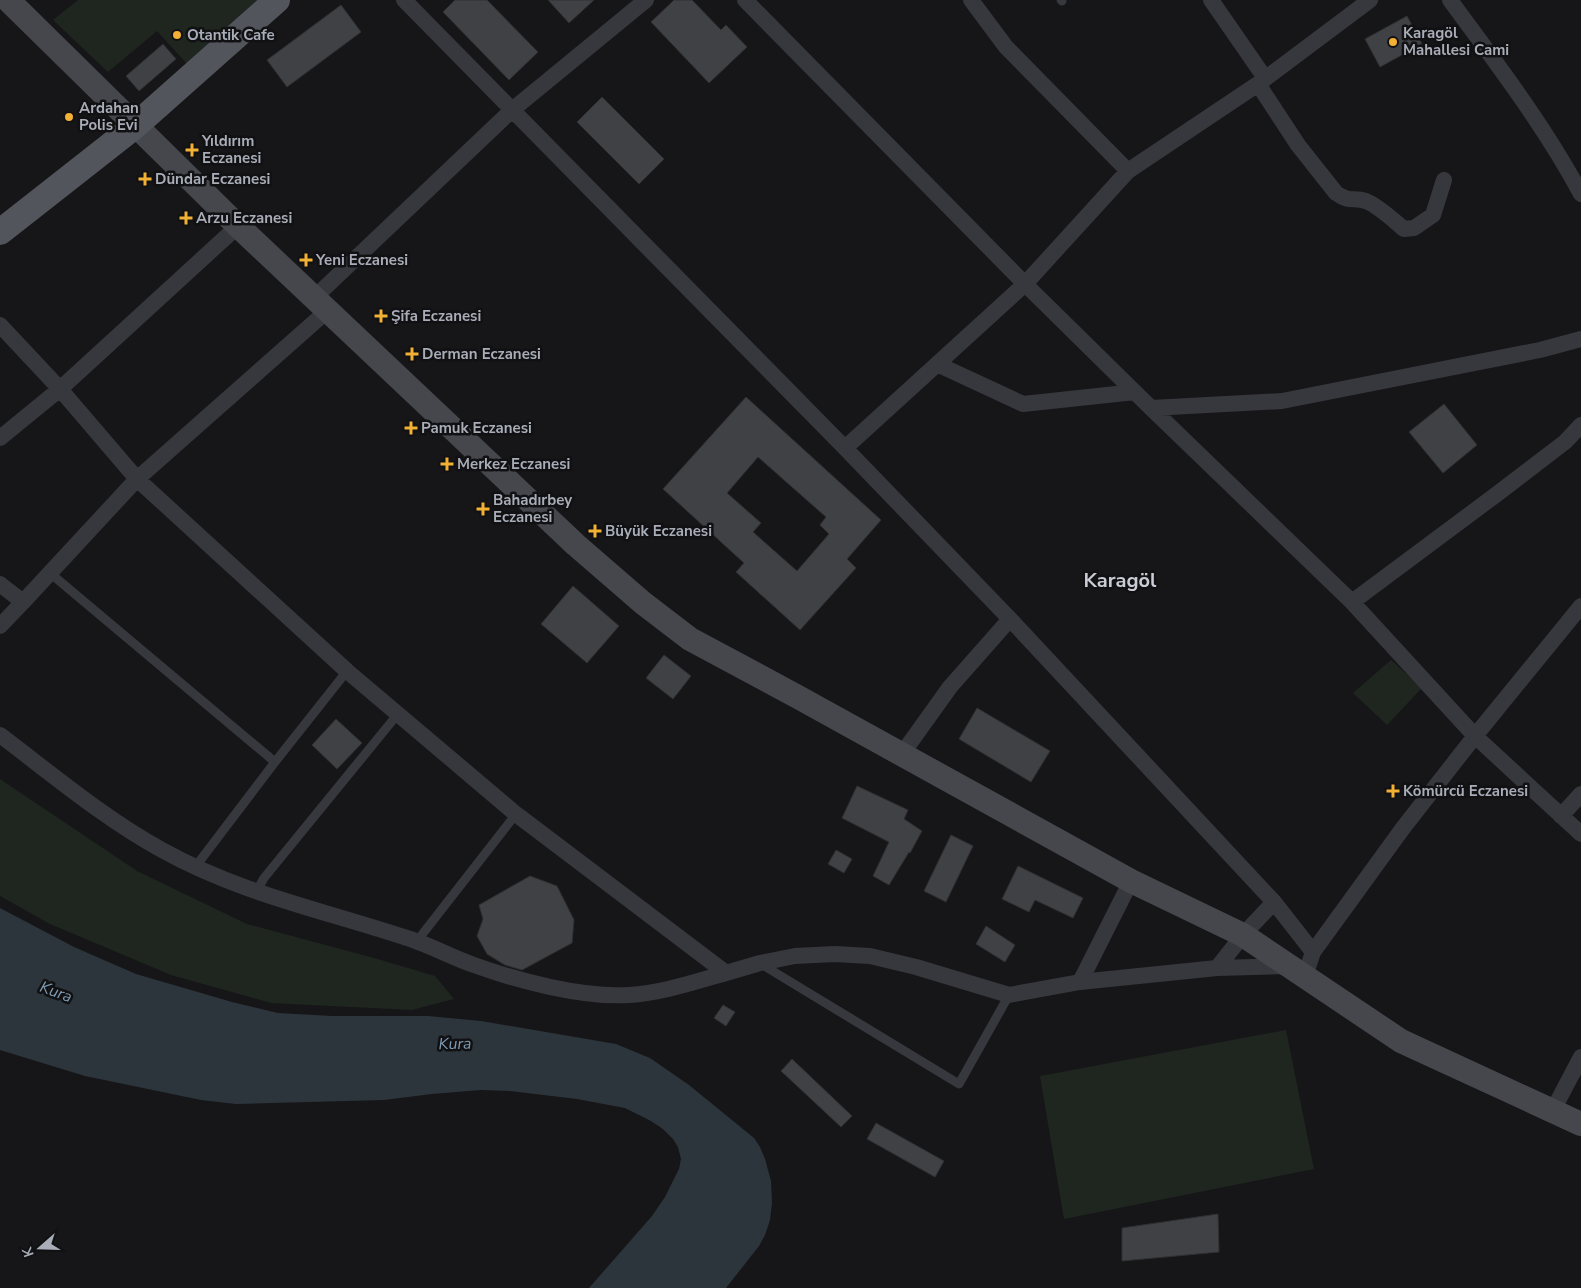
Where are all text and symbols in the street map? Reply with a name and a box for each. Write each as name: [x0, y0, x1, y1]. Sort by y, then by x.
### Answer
place label: Karagöl Mahallesi Cami: [1403, 23, 1509, 60]
place label: Otantik Cafe: [187, 25, 275, 45]
marker: Otantik Cafe: [171, 29, 183, 41]
marker: Karagöl Mahallesi Cami: [1387, 36, 1399, 48]
place label: Ardahan Polis Evi: [79, 98, 139, 135]
marker: Ardahan Polis Evi: [63, 111, 75, 123]
place label: Yıldırım Eczanesi: [201, 131, 261, 168]
marker: Yıldırım Eczanesi: [186, 144, 198, 156]
place label: Dündar Eczanesi: [155, 169, 270, 189]
marker: Dündar Eczanesi: [139, 173, 151, 185]
place label: Arzu Eczanesi: [196, 208, 292, 228]
marker: Arzu Eczanesi: [180, 212, 192, 224]
place label: Yeni Eczanesi: [315, 250, 408, 270]
marker: Yeni Eczanesi: [300, 254, 312, 266]
place label: Şifa Eczanesi: [391, 306, 481, 326]
marker: Şifa Eczanesi: [375, 310, 387, 322]
place label: Derman Eczanesi: [422, 344, 541, 364]
marker: Derman Eczanesi: [406, 348, 418, 360]
place label: Pamuk Eczanesi: [421, 418, 532, 438]
marker: Pamuk Eczanesi: [405, 422, 417, 434]
place label: Merkez Eczanesi: [457, 454, 570, 474]
marker: Merkez Eczanesi: [441, 458, 453, 470]
place label: Bahadırbey Eczanesi: [493, 490, 572, 527]
marker: Bahadırbey Eczanesi: [477, 503, 489, 515]
place label: Büyük Eczanesi: [605, 521, 712, 541]
marker: Büyük Eczanesi: [589, 525, 601, 537]
district label: Karagöl: [1084, 567, 1157, 594]
place label: Kömürcü Eczanesi: [1403, 781, 1528, 801]
marker: Kömürcü Eczanesi: [1387, 785, 1399, 797]
water label: Kura: [37, 976, 75, 1008]
water label: Kura: [438, 1033, 472, 1055]
north arrow: [15, 1223, 65, 1273]
text: K: [17, 1244, 39, 1260]

